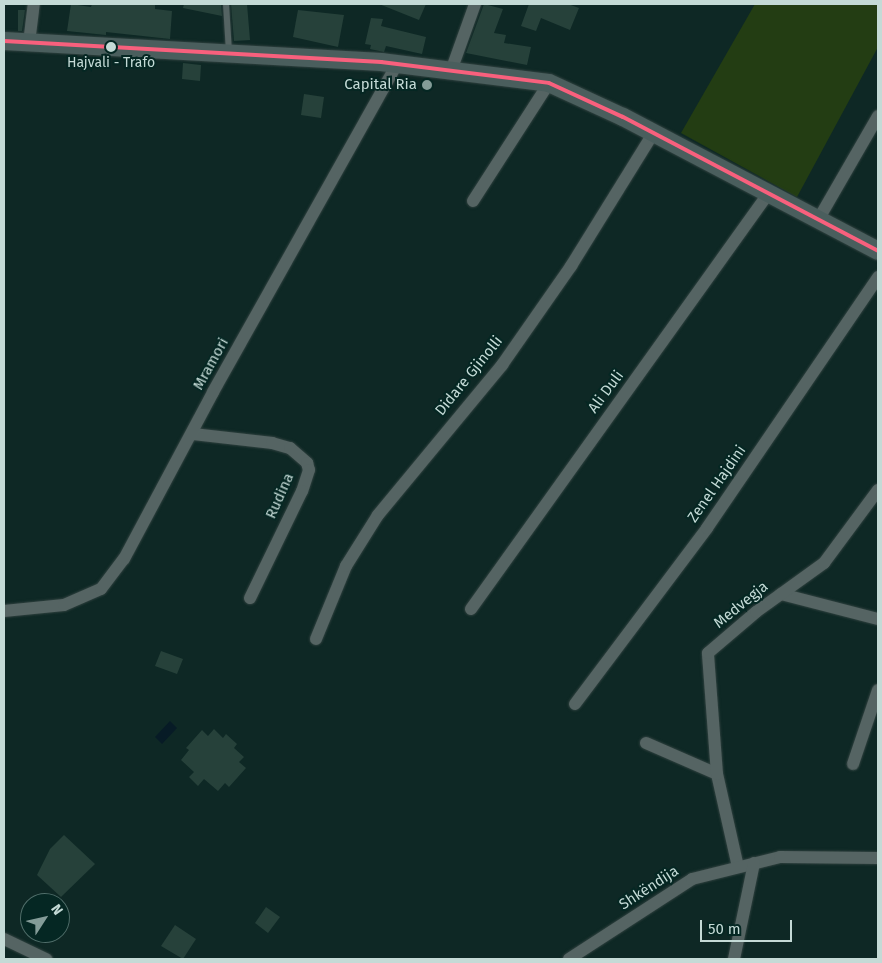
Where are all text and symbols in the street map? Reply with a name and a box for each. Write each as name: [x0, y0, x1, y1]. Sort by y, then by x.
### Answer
marker: Hajvali - Trafo: [106, 42, 116, 52]
place label: Hajvali - Trafo: [67, 55, 155, 71]
place label: Capital Ria: [344, 76, 417, 94]
marker: Capital Ria: [421, 79, 433, 91]
street label: Didare Gjinolli: [431, 333, 507, 419]
street label: Mramori: [189, 335, 233, 393]
street label: Ali Duli: [584, 367, 628, 417]
street label: Zenel Hajdini: [684, 442, 750, 526]
street label: Rudina: [262, 470, 298, 522]
street label: Medvegja: [710, 578, 772, 632]
street label: Shkëndija: [616, 862, 682, 914]
north arrow: [20, 893, 70, 943]
text: N: [47, 901, 67, 918]
scale bar: [702, 910, 794, 942]
text: 50 m: [708, 920, 741, 938]

